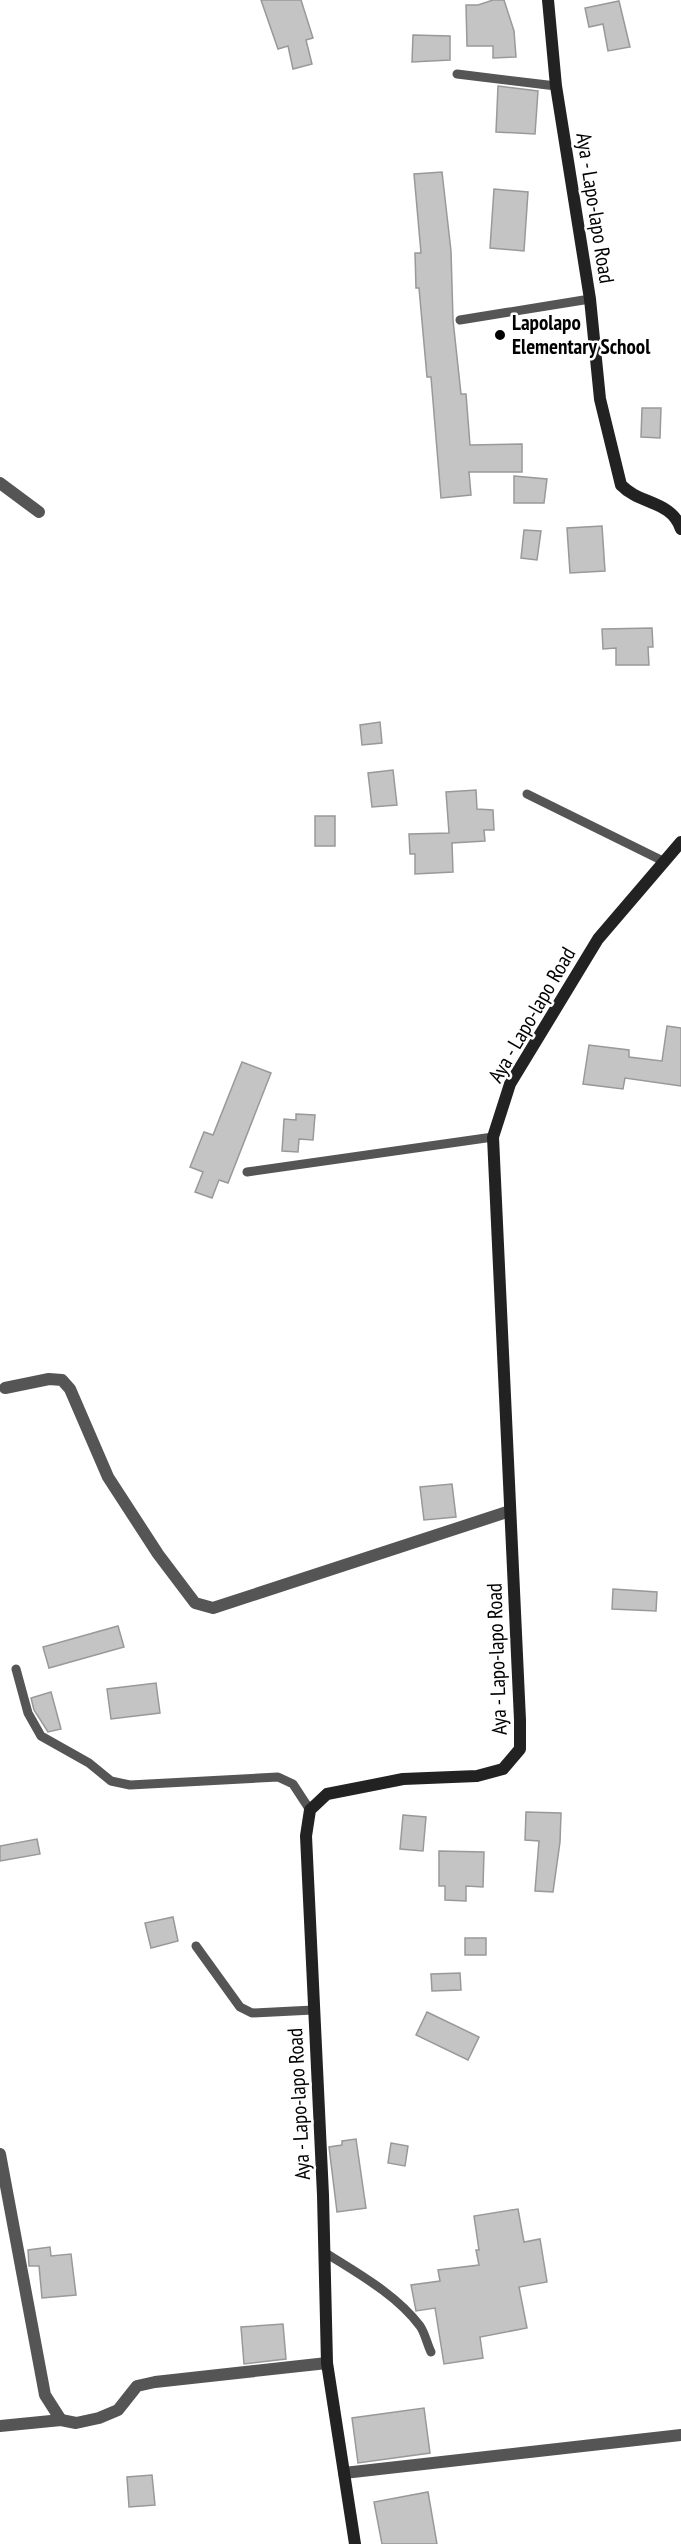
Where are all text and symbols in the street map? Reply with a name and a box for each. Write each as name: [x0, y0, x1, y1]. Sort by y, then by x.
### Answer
street label: Aya - Lapo-lapo Road: [570, 131, 621, 285]
place label: Lapolapo Elementary School: [512, 309, 651, 360]
marker: Lapolapo Elementary School: [493, 328, 507, 342]
street label: Aya - Lapo-lapo Road: [482, 942, 581, 1087]
street label: Aya - Lapo-lapo Road: [480, 1583, 513, 1735]
street label: Aya - Lapo-lapo Road: [281, 2027, 316, 2181]

